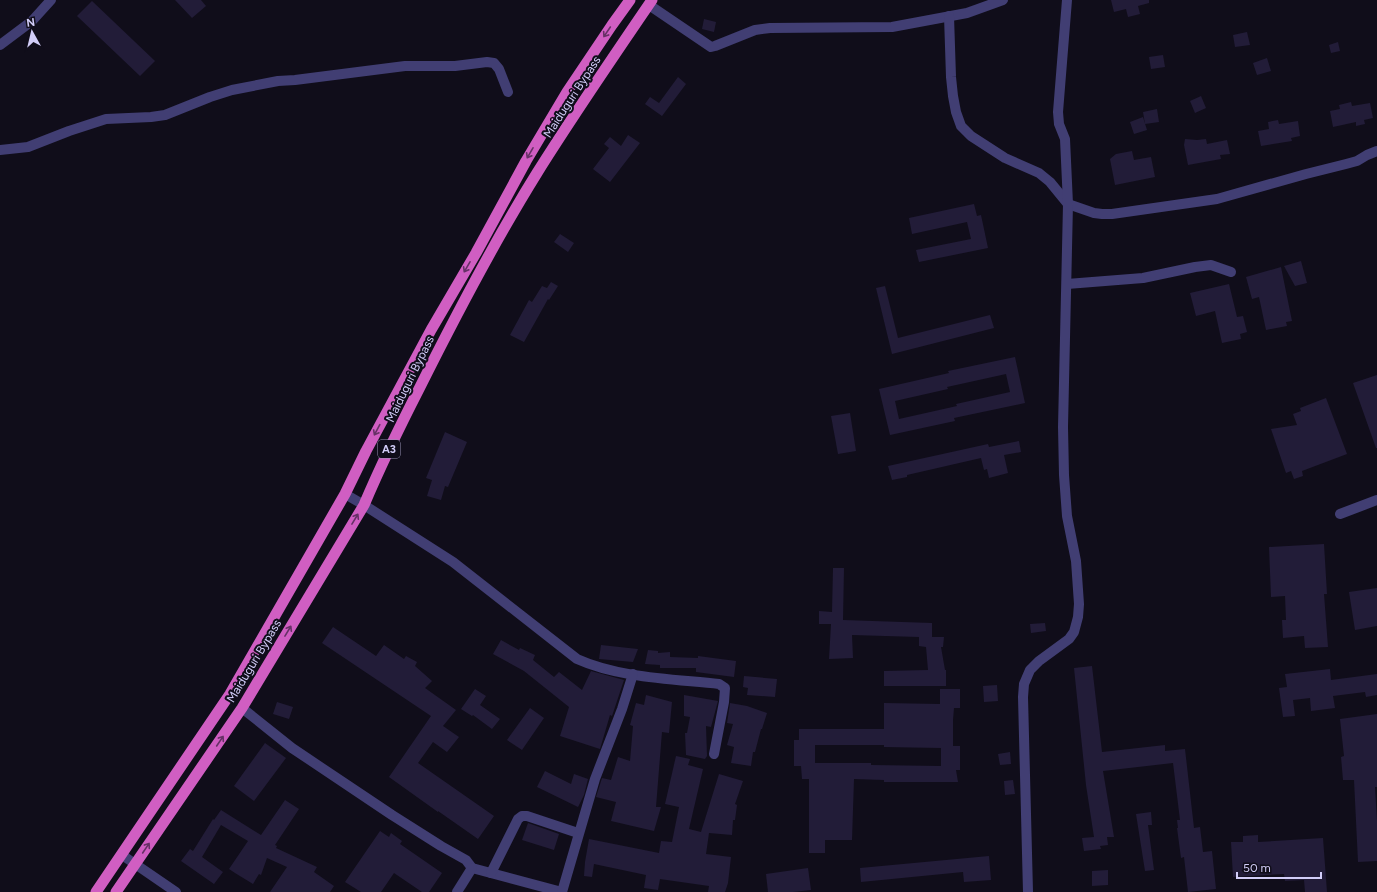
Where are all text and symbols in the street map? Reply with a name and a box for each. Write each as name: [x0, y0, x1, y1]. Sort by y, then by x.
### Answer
north arrow: [12, 12, 52, 52]
text: N: [26, 16, 36, 30]
one-way arrow: [603, 26, 611, 37]
street label: Maiduguri Bypass: [540, 53, 604, 140]
one-way arrow: [526, 147, 534, 159]
one-way arrow: [463, 261, 471, 273]
street label: Maiduguri Bypass: [383, 333, 437, 424]
one-way arrow: [373, 424, 380, 436]
road number: A3: [378, 440, 400, 458]
one-way arrow: [352, 513, 360, 525]
street label: Maiduguri Bypass: [224, 617, 285, 705]
one-way arrow: [285, 625, 293, 637]
one-way arrow: [216, 735, 224, 747]
one-way arrow: [142, 843, 150, 854]
scale bar: [1237, 854, 1321, 880]
text: 50 m: [1243, 861, 1271, 875]

